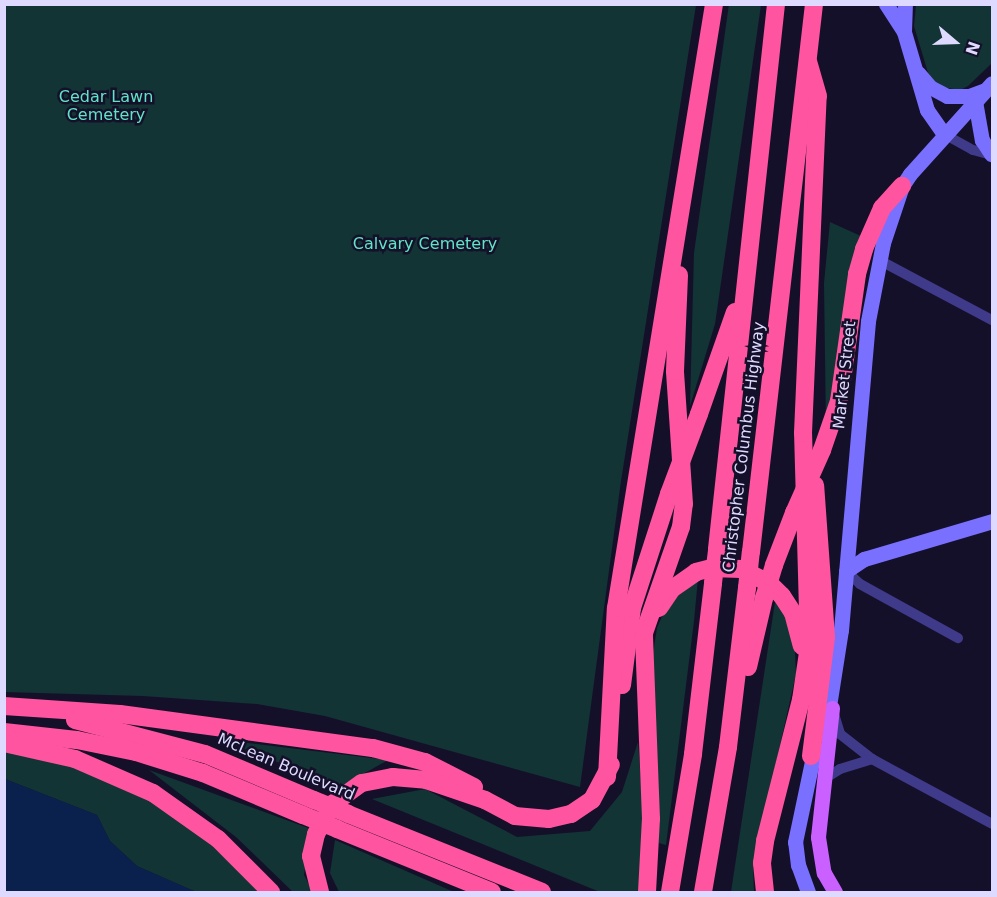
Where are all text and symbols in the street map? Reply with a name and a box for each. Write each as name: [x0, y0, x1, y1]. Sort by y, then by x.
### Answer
north arrow: [925, 12, 985, 72]
text: N: [961, 39, 984, 57]
park label: Cedar Lawn Cemetery: [59, 87, 153, 125]
park label: Calvary Cemetery: [353, 234, 497, 254]
street label: Market Street: [830, 320, 860, 430]
street label: Christopher Columbus Highway: [719, 321, 769, 573]
street label: McLean Boulevard: [215, 729, 357, 805]

